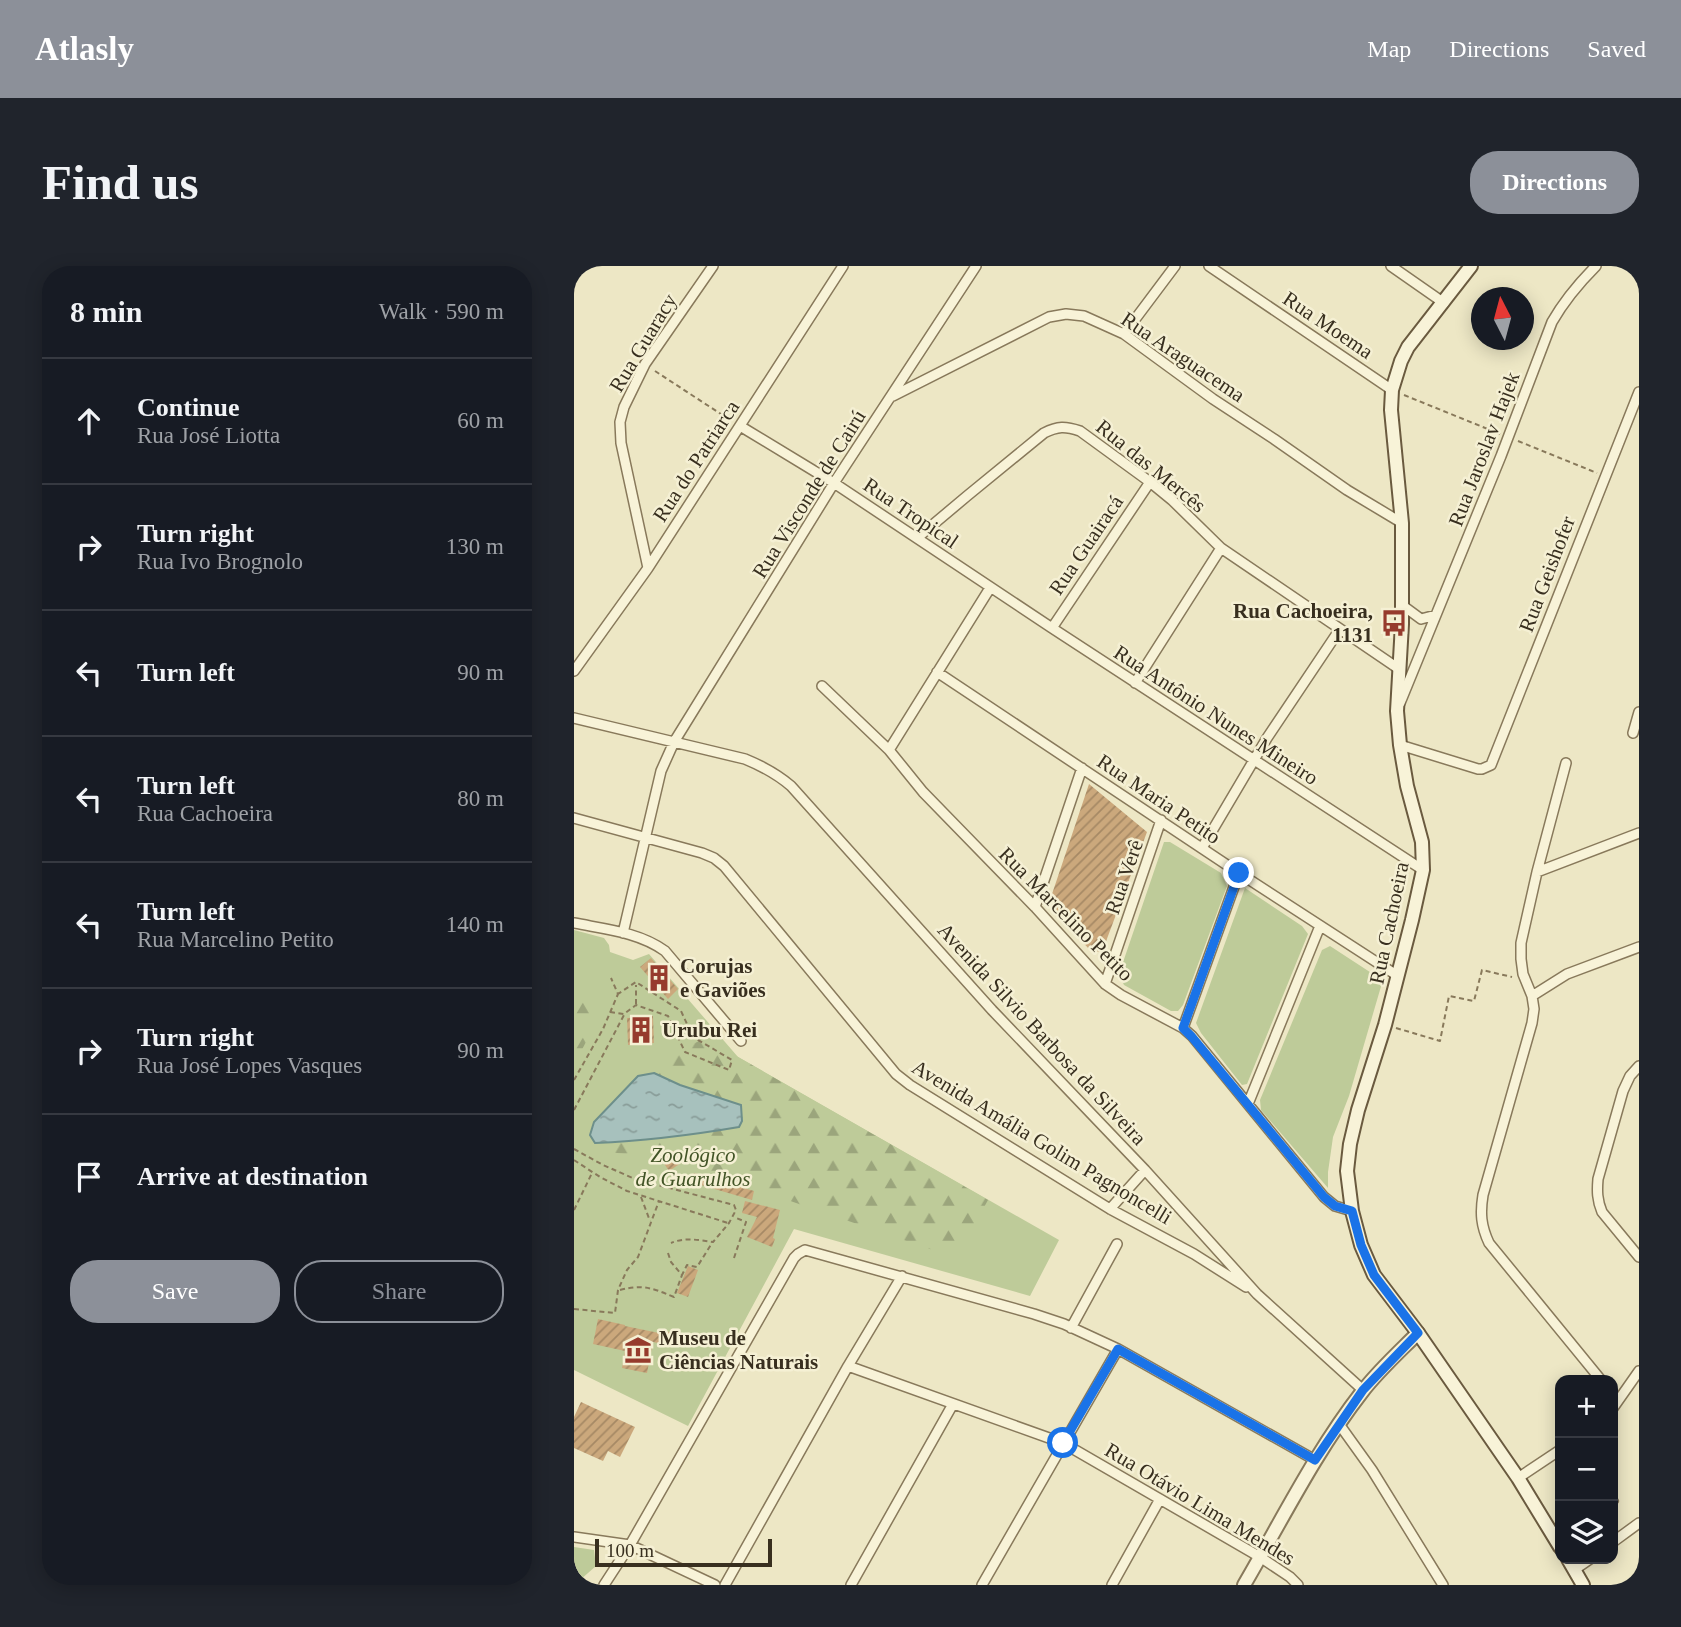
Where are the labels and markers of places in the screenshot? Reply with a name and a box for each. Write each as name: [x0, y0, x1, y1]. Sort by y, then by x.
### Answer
place label: Rua Cachoeira, 1131: [1233, 599, 1373, 647]
bus stop icon: Rua Cachoeira, 1131: [1379, 608, 1409, 638]
place label: Corujas e Gaviões: [680, 954, 766, 1002]
building icon: Corujas e Gaviões: [644, 963, 674, 993]
building icon: Urubu Rei: [626, 1015, 656, 1045]
place label: Urubu Rei: [662, 1018, 757, 1042]
place label: Museu de Ciências Naturais: [659, 1326, 818, 1374]
museum icon: Museu de Ciências Naturais: [623, 1335, 653, 1365]

